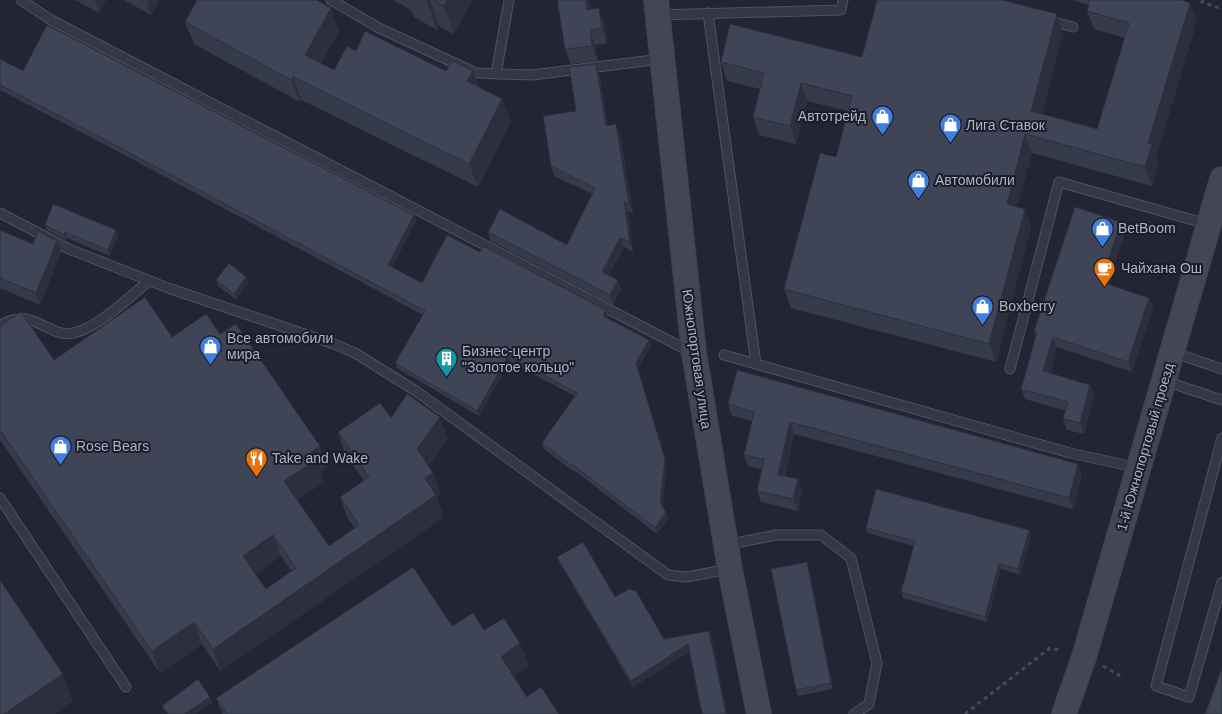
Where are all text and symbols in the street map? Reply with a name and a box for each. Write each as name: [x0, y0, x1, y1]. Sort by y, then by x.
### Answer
shop icon: Автотрейд: [870, 104, 894, 135]
place label: Автотрейд: [798, 108, 866, 124]
shop icon: Лига Ставок: [938, 113, 962, 144]
place label: Лига Ставок: [966, 117, 1046, 133]
shop icon: Автомобили: [907, 168, 931, 199]
place label: Автомобили: [935, 172, 1015, 188]
shop icon: BetBoom: [1090, 216, 1114, 247]
place label: BetBoom: [1118, 220, 1176, 236]
cafe icon: Чайхана Ош: [1093, 256, 1117, 287]
place label: Чайхана Ош: [1121, 260, 1202, 276]
street label: Южнопортовая улица: [679, 288, 715, 430]
shop icon: Boxberry: [971, 294, 995, 325]
place label: Boxberry: [999, 298, 1055, 314]
place label: Все автомобили мира: [227, 330, 333, 362]
shop icon: Все автомобили мира: [199, 334, 223, 365]
place label: Бизнес-центр "Золотое кольцо": [462, 343, 574, 375]
building icon: Бизнес-центр "Золотое кольцо": [434, 347, 458, 378]
street label: 1-й Южнопортовый проезд: [1113, 361, 1177, 533]
shop icon: Rose Bears: [48, 434, 72, 465]
place label: Rose Bears: [76, 438, 149, 454]
restaurant icon: Take and Wake: [244, 446, 268, 477]
place label: Take and Wake: [272, 450, 368, 466]

